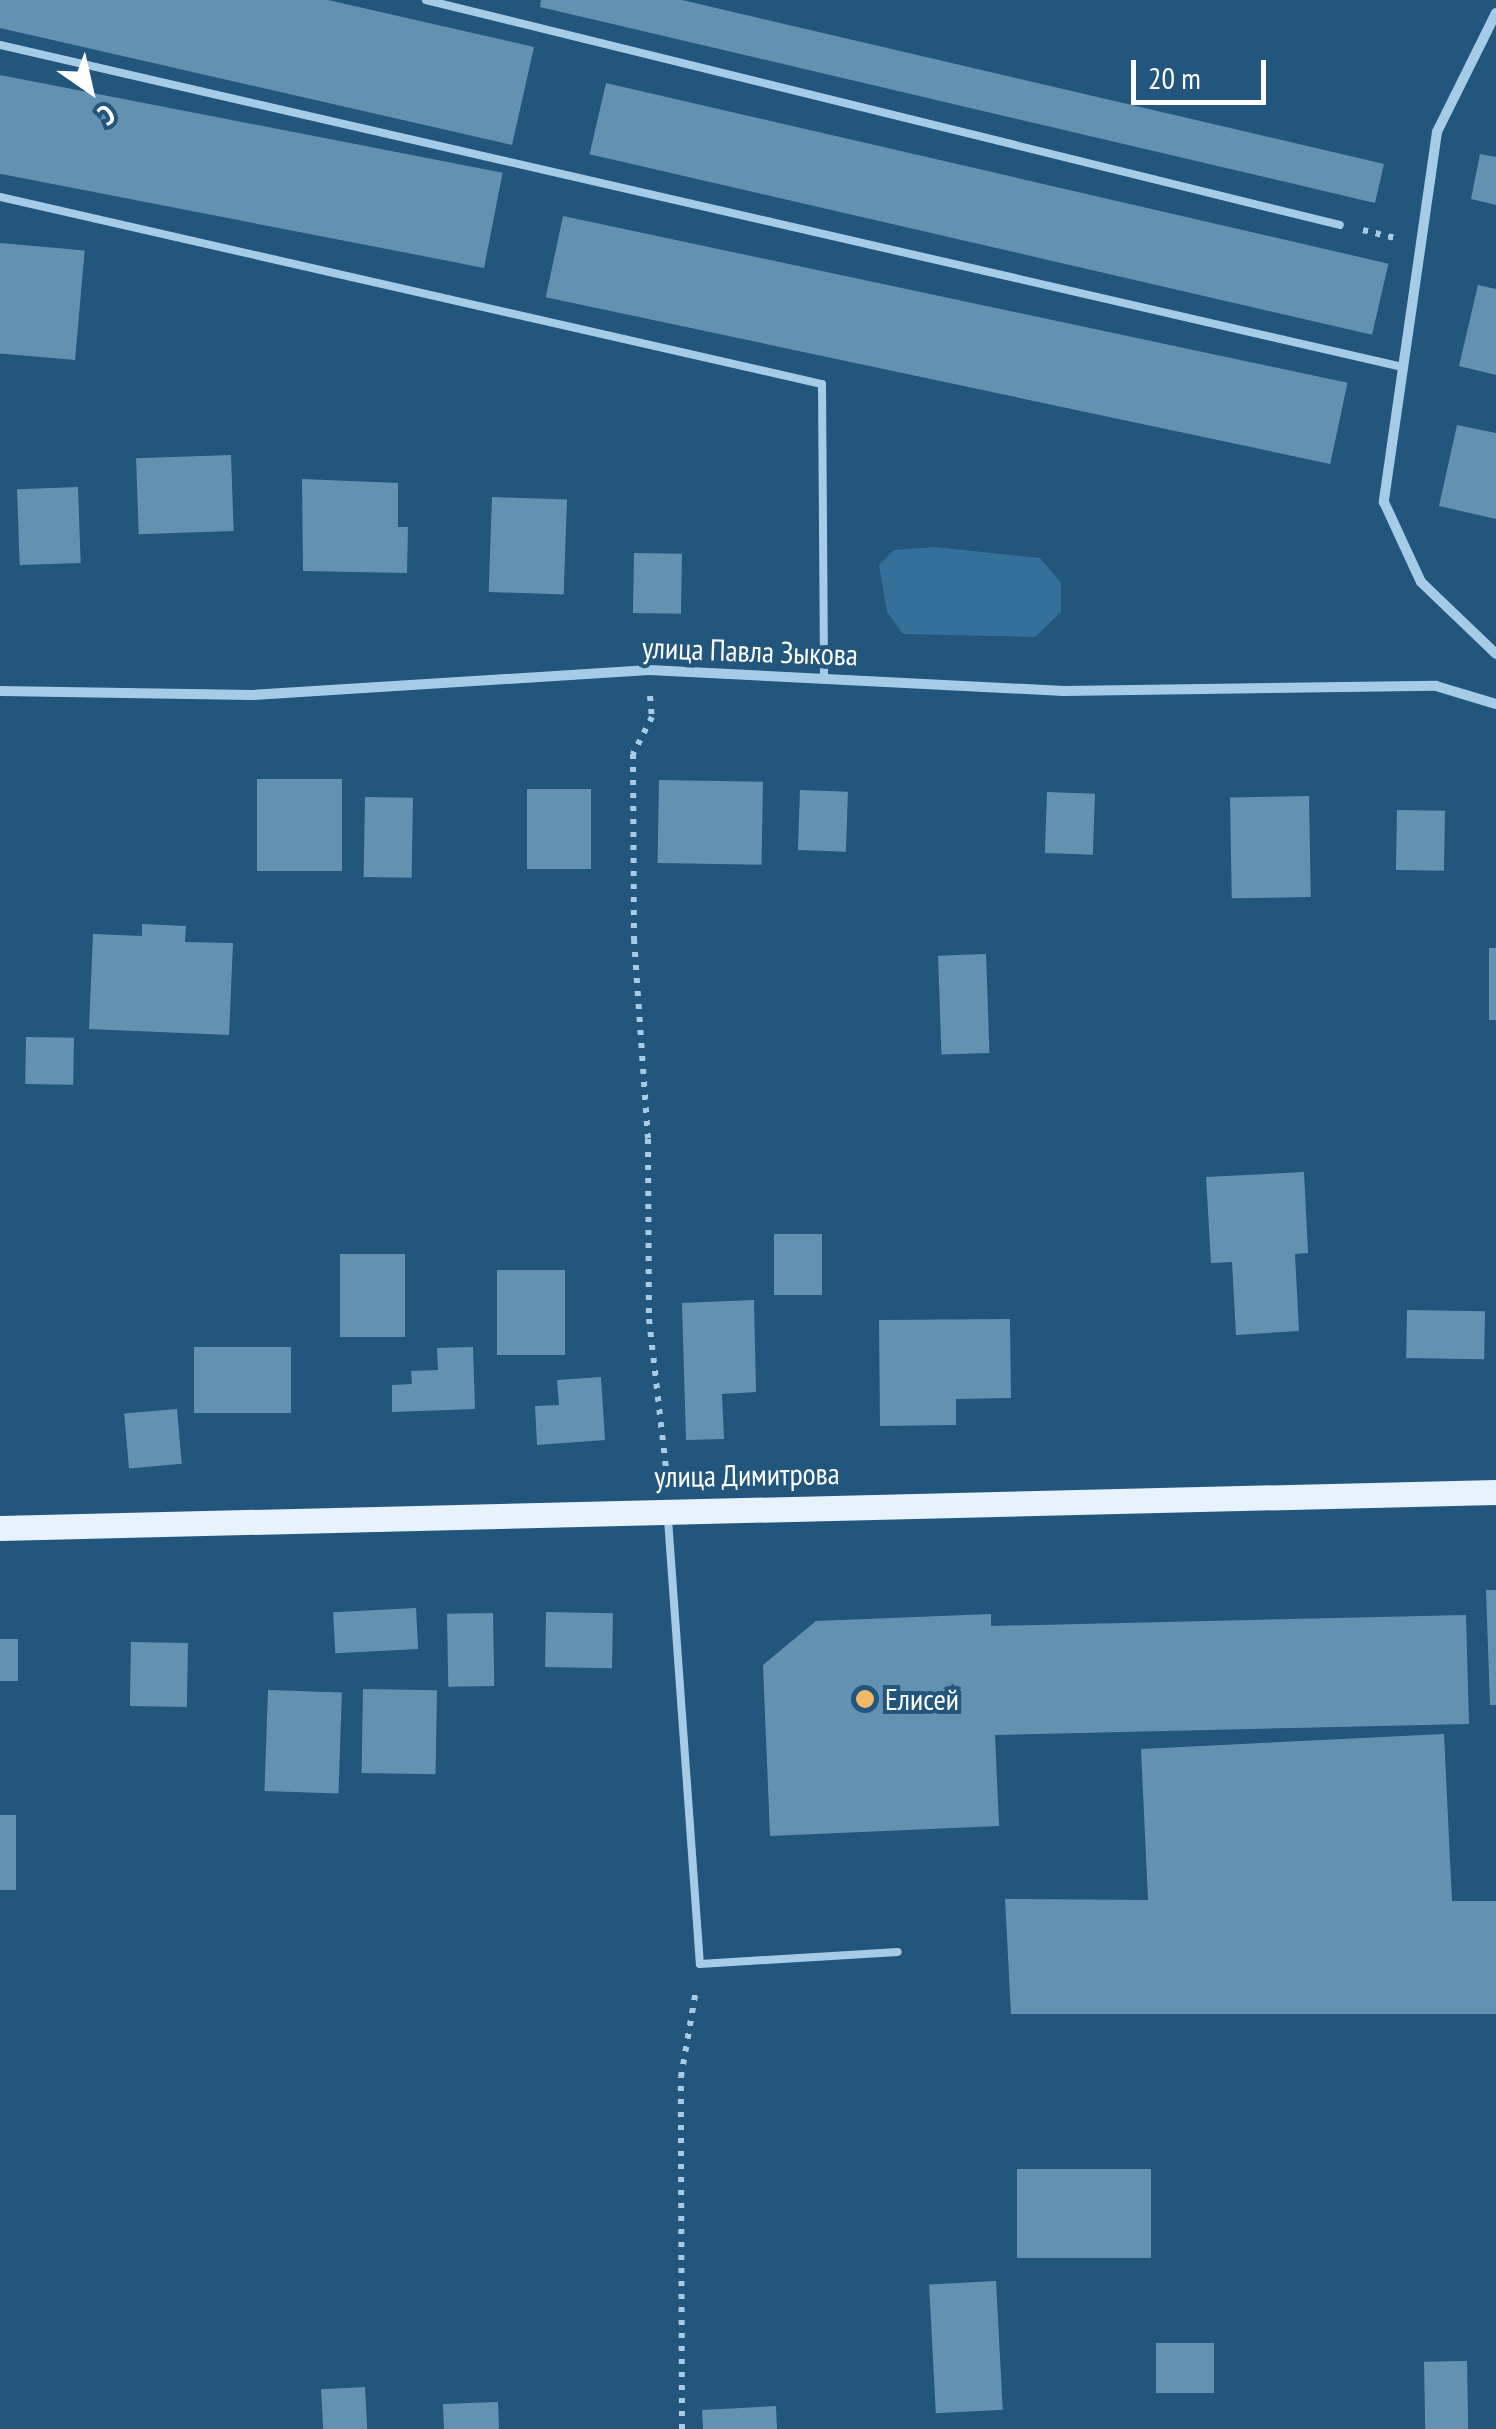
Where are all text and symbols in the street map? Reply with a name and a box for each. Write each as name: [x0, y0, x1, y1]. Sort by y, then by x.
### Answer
north arrow: [40, 40, 140, 140]
scale bar: [1136, 40, 1271, 102]
text: 20 m: [1148, 58, 1201, 97]
text: С: [91, 96, 123, 134]
street label: улица Павла Зыкова: [641, 629, 859, 673]
street label: улица Димитрова: [654, 1455, 840, 1495]
place label: Елисей: [885, 1681, 959, 1717]
marker: Елисей: [854, 1688, 876, 1710]

